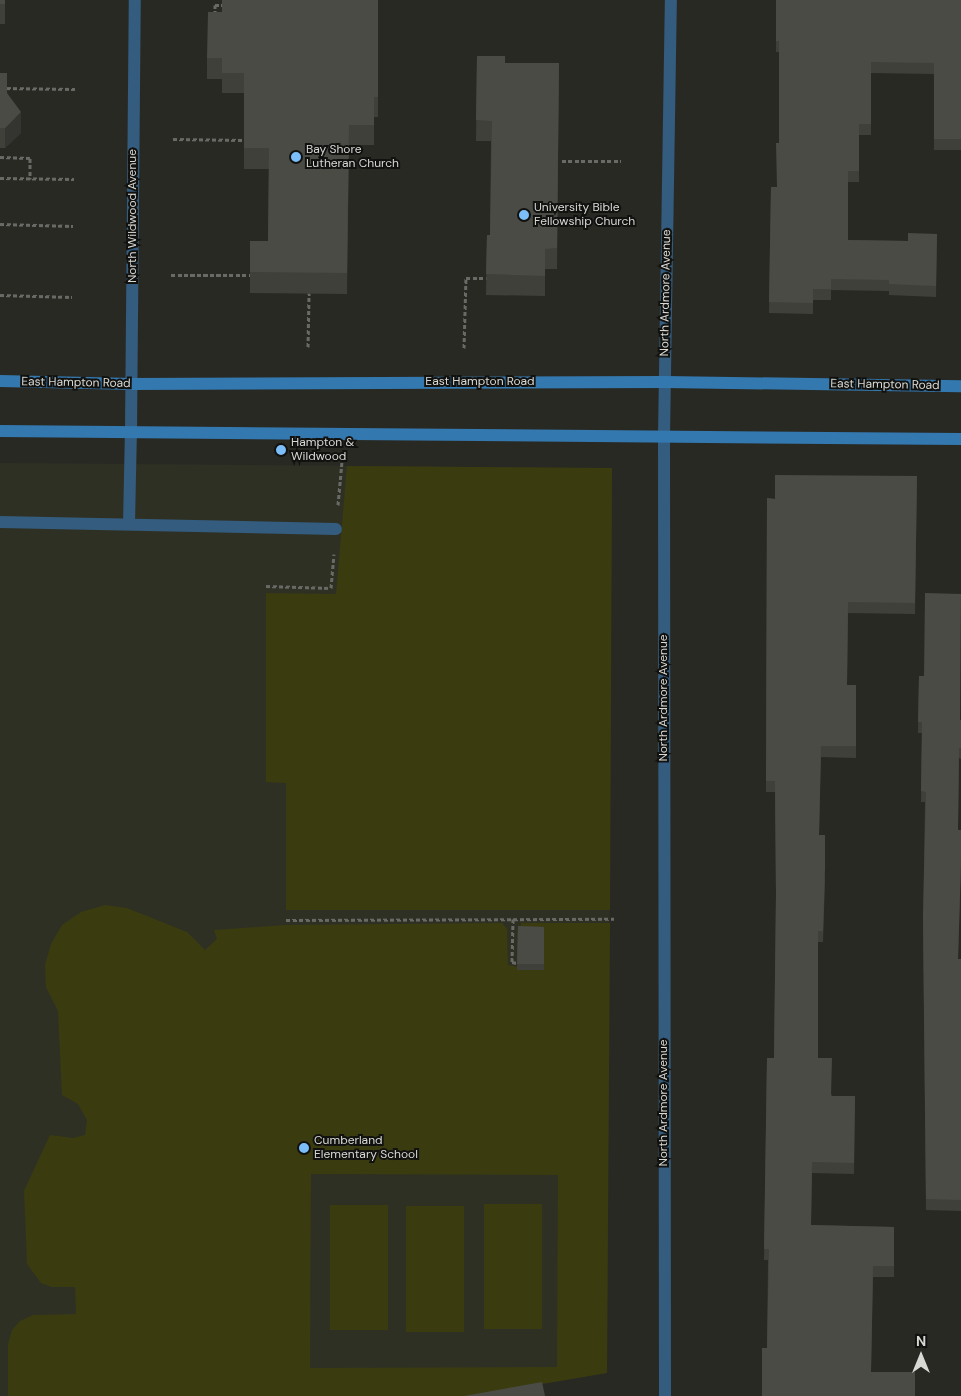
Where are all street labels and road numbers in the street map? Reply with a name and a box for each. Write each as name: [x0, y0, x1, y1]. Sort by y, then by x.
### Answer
street label: North Wildwood Avenue: [126, 149, 140, 283]
street label: North Ardmore Avenue: [658, 229, 674, 357]
street label: East Hampton Road: [21, 375, 131, 391]
street label: East Hampton Road: [425, 375, 535, 389]
street label: East Hampton Road: [830, 377, 940, 393]
street label: North Ardmore Avenue: [657, 634, 671, 762]
street label: North Ardmore Avenue: [657, 1039, 671, 1167]

